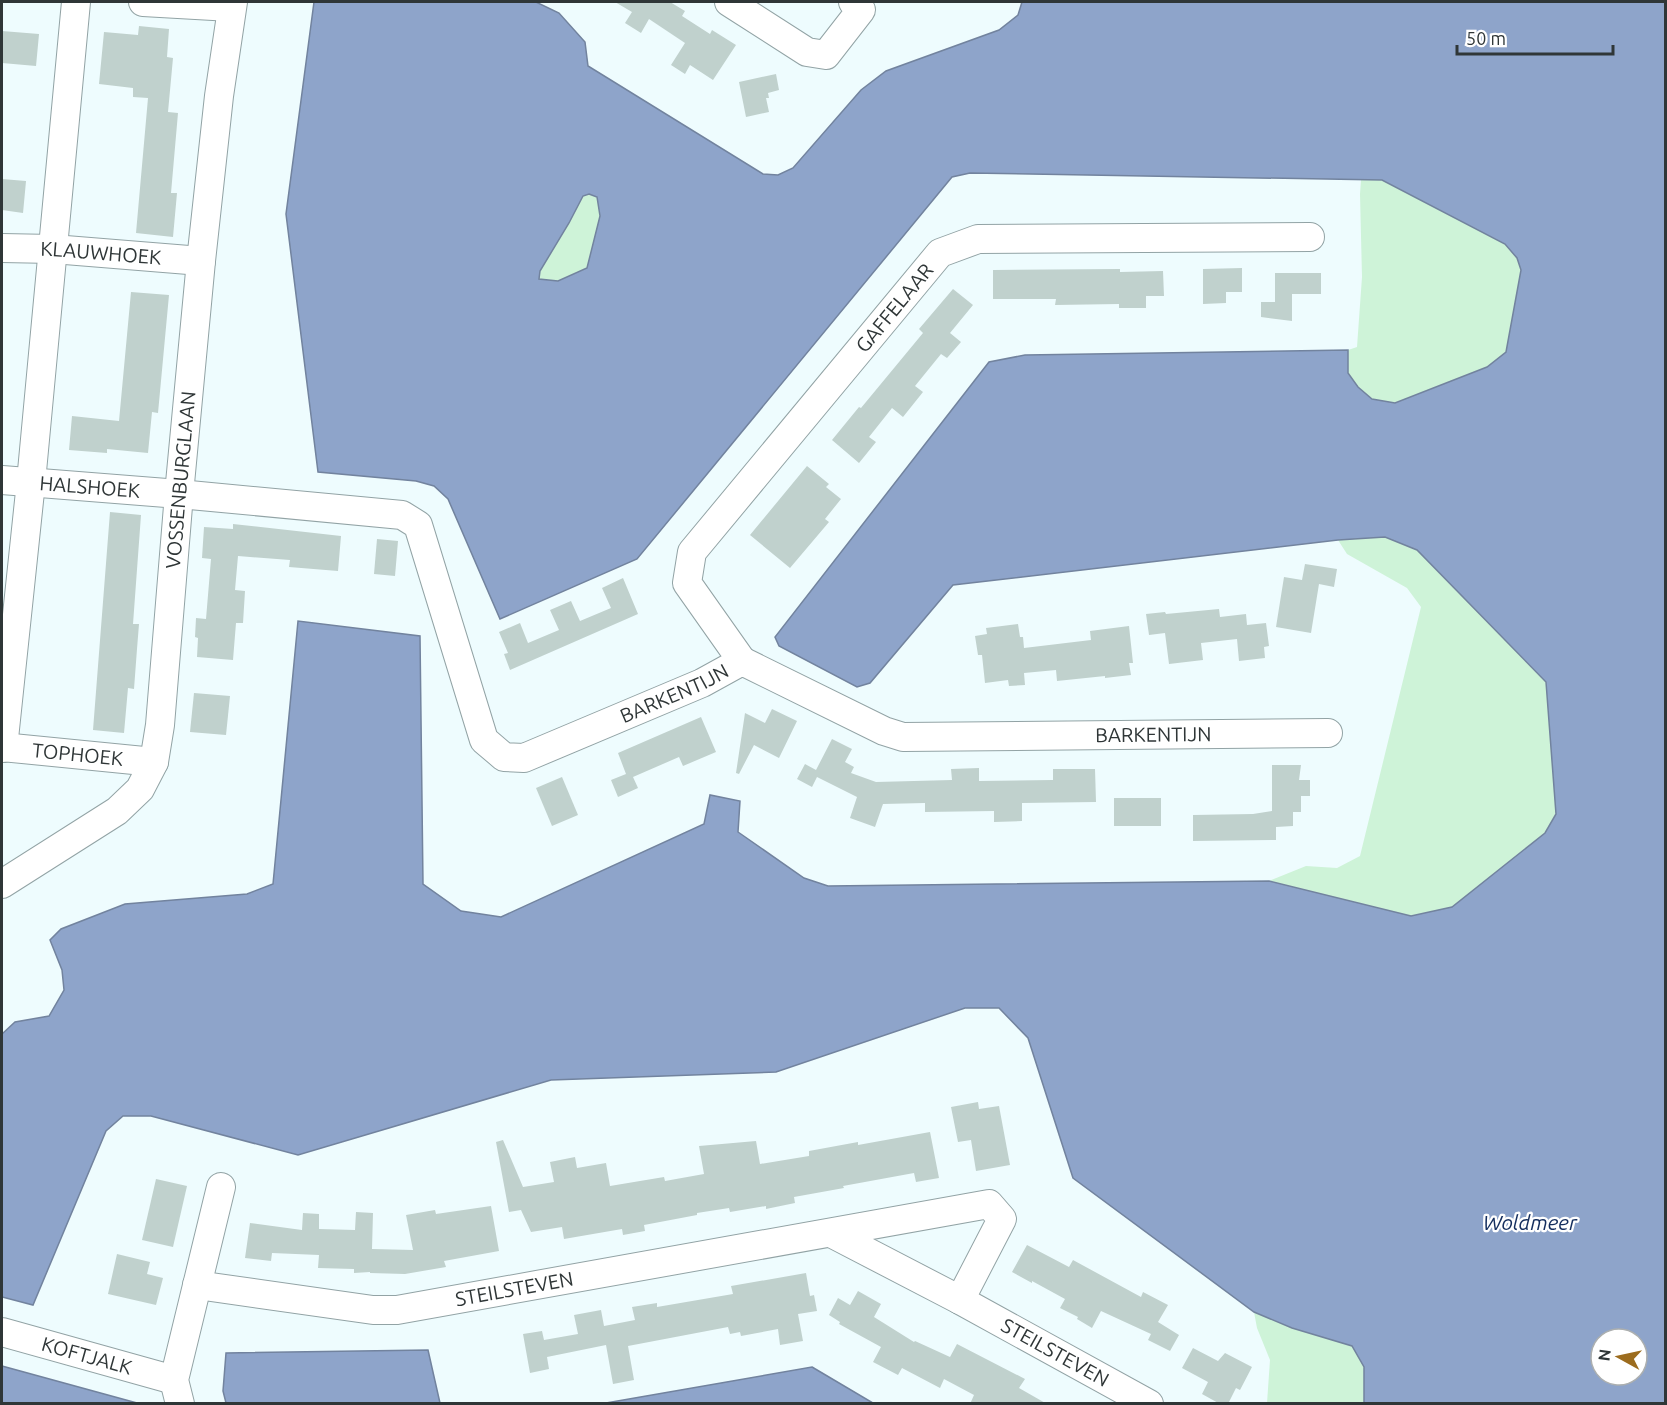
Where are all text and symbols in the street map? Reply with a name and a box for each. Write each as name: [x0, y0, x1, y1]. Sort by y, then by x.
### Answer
scale bar: [1457, 18, 1613, 56]
text: 50 m: [1466, 28, 1506, 48]
street label: KLAUWHOEK: [40, 237, 162, 269]
street label: GAFFELAAR: [851, 258, 938, 357]
street label: VOSSENBURGLAAN: [161, 390, 200, 569]
street label: HALSHOEK: [39, 471, 141, 502]
street label: BARKENTIJN: [616, 659, 732, 727]
street label: BARKENTIJN: [1095, 722, 1212, 746]
street label: TOPHOEK: [31, 738, 124, 770]
water label: Woldmeer: [1483, 1210, 1578, 1234]
street label: STEILSTEVEN: [453, 1267, 575, 1310]
street label: STEILSTEVEN: [998, 1313, 1113, 1391]
north arrow: [1589, 1327, 1649, 1387]
street label: KOFTJALK: [39, 1332, 135, 1379]
text: N: [1594, 1348, 1614, 1362]

